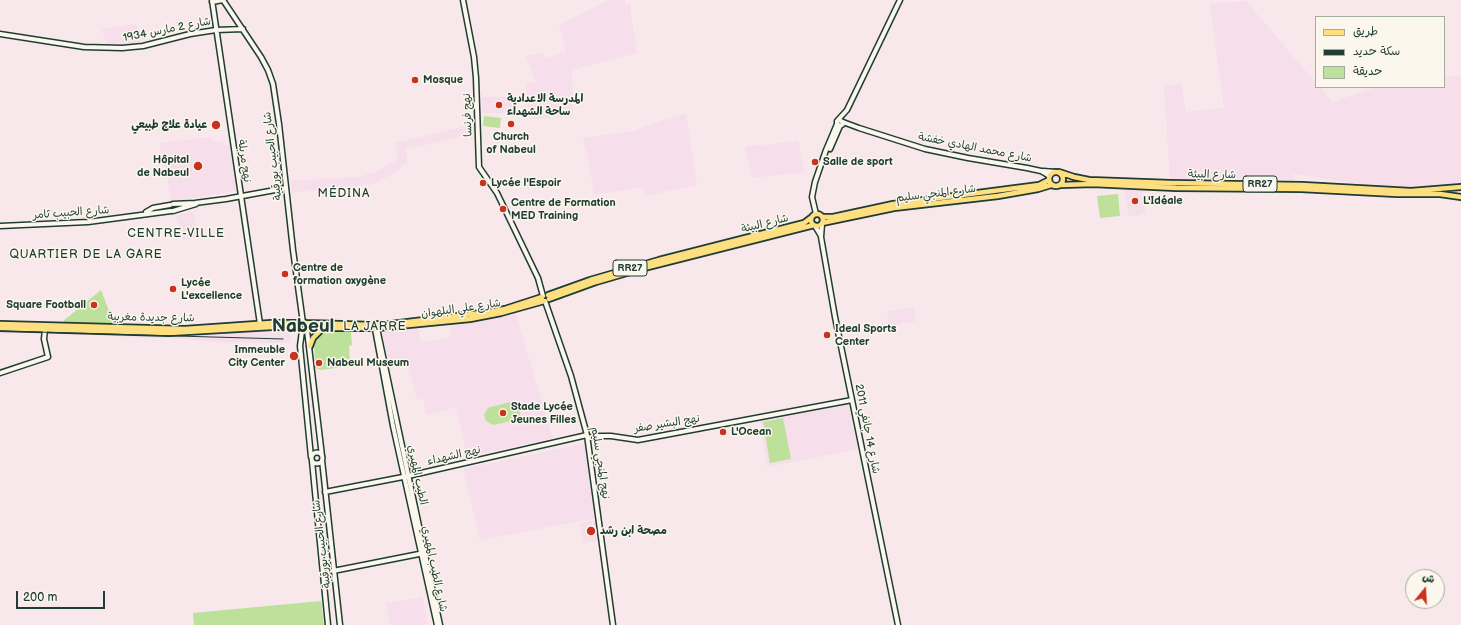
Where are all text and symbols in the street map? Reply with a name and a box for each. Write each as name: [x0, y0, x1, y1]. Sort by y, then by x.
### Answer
street label: شارع 2 مارس 1934: [122, 15, 212, 45]
legend: [1315, 16, 1445, 88]
text: طريق: [1353, 24, 1378, 39]
text: سكة حديد: [1353, 44, 1400, 59]
text: حديقة: [1353, 64, 1382, 79]
place label: Mosque: [423, 73, 463, 87]
marker: Mosque: [410, 75, 420, 85]
place label: المدرسة الاعدادية ساحة الشهداء: [507, 92, 583, 118]
street label: نهج فرنسا: [461, 93, 475, 137]
marker: المدرسة الاعدادية ساحة الشهداء: [494, 100, 504, 110]
street label: شارع الحبيب بورقيبة: [261, 111, 285, 201]
place label: عيادة علاج طبيعي: [131, 118, 207, 132]
marker: عيادة علاج طبيعي: [210, 119, 222, 131]
marker: Church of Nabeul: [506, 119, 516, 129]
place label: Church of Nabeul: [486, 130, 536, 156]
street label: شارع محمد الهادي خفشة: [917, 130, 1033, 166]
street label: نهج مربلة: [234, 139, 254, 183]
place label: Hôpital de Nabeul: [137, 153, 189, 179]
place label: Salle de sport: [823, 155, 893, 169]
marker: Salle de sport: [810, 157, 820, 167]
marker: Hôpital de Nabeul: [192, 160, 204, 172]
street label: شارع البيئة: [1188, 168, 1236, 182]
place label: Lycée l'Espoir: [491, 176, 561, 190]
road number: RR27: [1243, 176, 1277, 192]
marker: Lycée l'Espoir: [478, 178, 488, 188]
street label: شارع المنجي سليم: [895, 183, 977, 205]
district label: MÉDINA: [318, 187, 370, 201]
place label: L'Idéale: [1143, 194, 1183, 208]
place label: Centre de Formation MED Training: [511, 196, 616, 222]
marker: L'Idéale: [1130, 196, 1140, 206]
street label: شارع الحبيب ثامر: [32, 204, 110, 222]
marker: Centre de Formation MED Training: [498, 204, 508, 214]
street label: شارع البيئة: [740, 212, 790, 236]
district label: CENTRE-VILLE: [127, 227, 225, 241]
district label: QUARTIER DE LA GARE: [9, 248, 163, 262]
road number: RR27: [613, 260, 647, 276]
place label: Centre de formation oxygène: [293, 261, 386, 287]
marker: Centre de formation oxygène: [280, 269, 290, 279]
place label: Lycée L'excellence: [181, 276, 242, 302]
marker: Lycée L'excellence: [168, 284, 178, 294]
street label: شارع علي البلهوان: [420, 297, 502, 321]
place label: Square Football: [6, 298, 86, 312]
marker: Square Football: [89, 300, 99, 310]
street label: شارع جديدة مغربية: [107, 311, 195, 325]
district label: Nabeul: [272, 316, 334, 338]
district label: LA JARRE: [343, 320, 407, 334]
place label: Ideal Sports Center: [835, 322, 896, 348]
marker: Ideal Sports Center: [822, 330, 832, 340]
place label: Immeuble City Center: [228, 343, 285, 369]
marker: Immeuble City Center: [288, 350, 300, 362]
place label: Nabeul Museum: [327, 356, 409, 370]
marker: Nabeul Museum: [314, 358, 324, 368]
street label: شارع 14 جانفي 2011: [852, 383, 882, 475]
place label: Stade Lycée Jeunes Filles: [511, 400, 576, 426]
marker: Stade Lycée Jeunes Filles: [498, 408, 508, 418]
street label: نهج البشير صفر: [633, 412, 701, 436]
place label: L'Ocean: [731, 425, 771, 439]
street label: نهج المنجي سليم: [588, 426, 612, 500]
marker: L'Ocean: [718, 427, 728, 437]
street label: نهج الشهداء: [426, 443, 482, 469]
street label: الطيب المهيري: [404, 444, 430, 506]
street label: شارع الحبيب بورقيبة: [310, 499, 334, 589]
place label: مصحة ابن رشد: [600, 524, 667, 538]
street label: شارع الطيب المهيري: [418, 525, 450, 613]
marker: مصحة ابن رشد: [585, 525, 597, 537]
north arrow: [1405, 569, 1445, 609]
text: ش: [1421, 570, 1436, 586]
scale bar: [18, 583, 107, 609]
text: 200 m: [23, 590, 57, 605]

